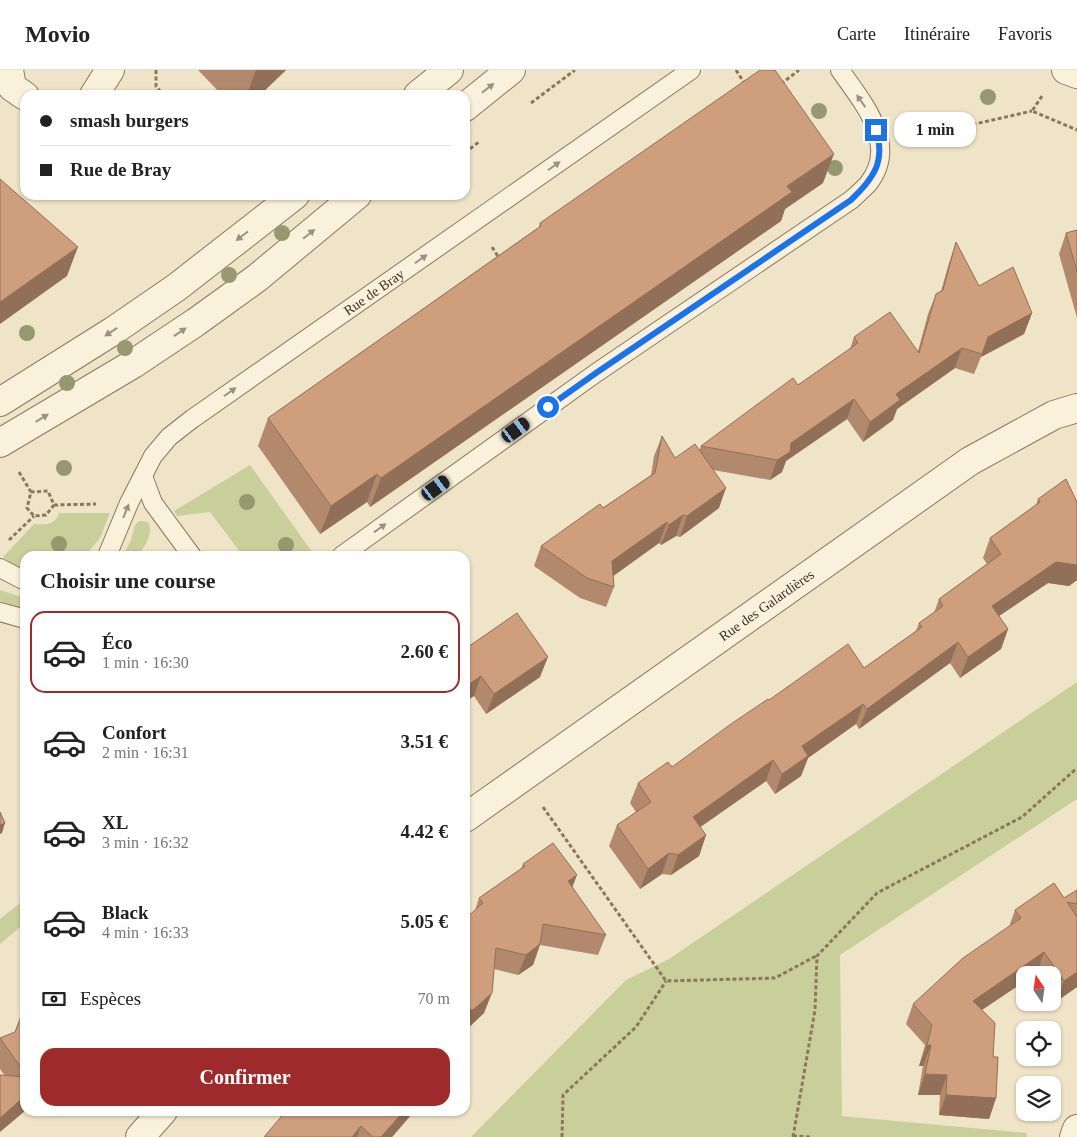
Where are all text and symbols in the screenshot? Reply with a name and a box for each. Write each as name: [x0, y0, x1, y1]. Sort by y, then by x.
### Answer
text: Movio: [25, 21, 90, 47]
text: Carte: [837, 24, 876, 44]
text: Itinéraire: [904, 24, 970, 44]
text: Favoris: [998, 24, 1052, 44]
one-way arrow: [481, 83, 494, 94]
one-way arrow: [856, 94, 866, 108]
text: smash burgers: [70, 110, 189, 131]
callout: 1 min: [894, 112, 976, 148]
route end: [865, 119, 887, 141]
text: 1 min: [916, 121, 954, 138]
text: Rue de Bray: [70, 159, 171, 180]
one-way arrow: [547, 161, 561, 171]
one-way arrow: [302, 229, 315, 240]
one-way arrow: [235, 231, 249, 241]
one-way arrow: [414, 254, 428, 264]
street label: Rue de Bray: [341, 266, 407, 318]
one-way arrow: [105, 327, 118, 336]
one-way arrow: [173, 327, 187, 337]
one-way arrow: [223, 387, 237, 397]
route start: [537, 396, 559, 418]
one-way arrow: [35, 413, 48, 422]
car: [499, 415, 532, 445]
car: [419, 473, 452, 503]
one-way arrow: [122, 504, 130, 519]
one-way arrow: [373, 523, 387, 533]
street label: Rue des Galardières: [716, 566, 817, 644]
text: Choisir une course: [40, 568, 216, 593]
icon: car: [42, 630, 87, 675]
text: Éco: [102, 632, 133, 653]
text: 2.60 €: [401, 641, 448, 662]
text: 1 min · 16:30: [102, 654, 189, 671]
icon: car: [42, 720, 87, 765]
text: Confort: [102, 722, 166, 743]
text: 3.51 €: [401, 731, 448, 752]
text: 2 min · 16:31: [102, 744, 189, 761]
icon: car: [42, 810, 87, 855]
text: XL: [102, 812, 128, 833]
text: 4.42 €: [401, 821, 448, 842]
text: 3 min · 16:32: [102, 834, 189, 851]
icon: car: [42, 900, 87, 945]
text: Black: [102, 902, 148, 923]
text: 5.05 €: [401, 911, 448, 932]
text: 4 min · 16:33: [102, 924, 189, 941]
north arrow: [1016, 966, 1061, 1011]
map controls: [1016, 966, 1061, 1121]
icon: cash: [40, 985, 68, 1013]
text: Espèces: [80, 988, 141, 1009]
text: 70 m: [418, 990, 450, 1007]
button: locate: [1016, 1021, 1061, 1066]
button: Confirmer: [40, 1048, 450, 1106]
button: layers: [1016, 1076, 1061, 1121]

